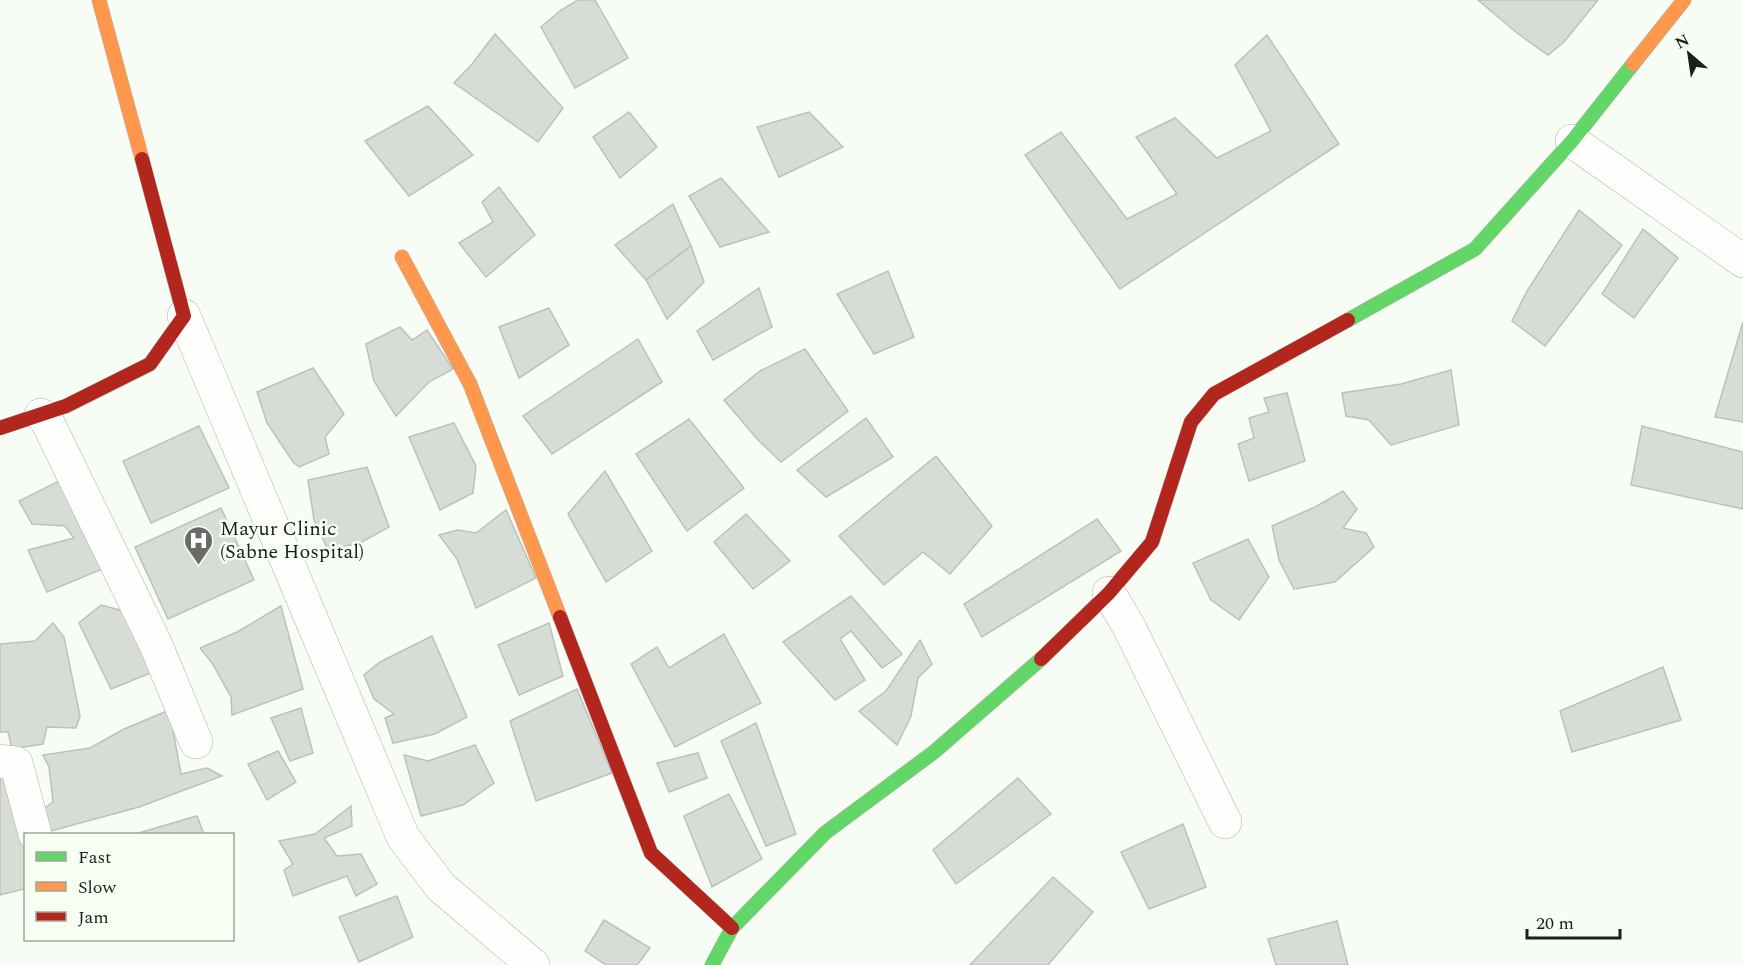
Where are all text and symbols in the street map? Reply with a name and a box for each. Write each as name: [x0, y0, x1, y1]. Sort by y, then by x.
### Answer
north arrow: [1659, 24, 1719, 84]
text: N: [1671, 28, 1694, 55]
place label: Mayur Clinic (Sabne Hospital): [220, 514, 364, 567]
hospital icon: Mayur Clinic (Sabne Hospital): [183, 524, 215, 566]
legend: [24, 833, 234, 941]
text: Fast: [78, 844, 111, 871]
text: Slow: [78, 874, 117, 901]
scale bar: [1527, 902, 1620, 940]
text: Jam: [78, 904, 109, 931]
text: 20 m: [1536, 910, 1574, 937]

